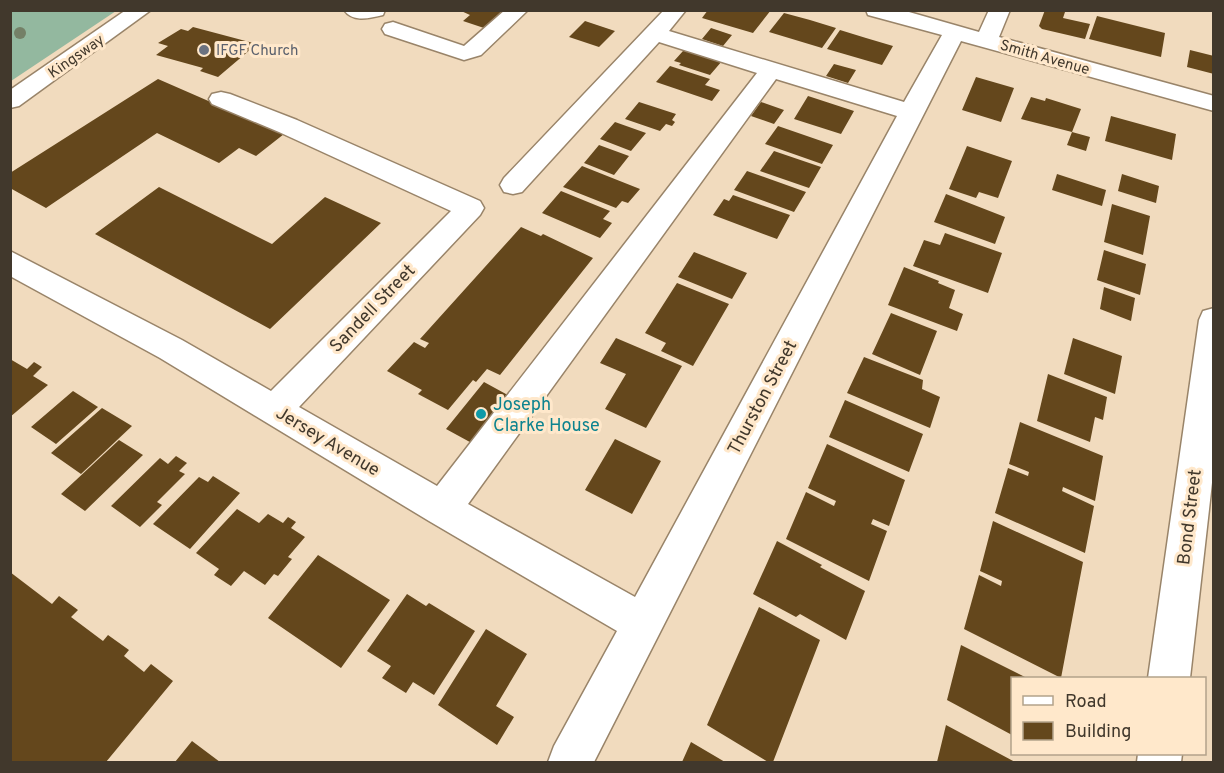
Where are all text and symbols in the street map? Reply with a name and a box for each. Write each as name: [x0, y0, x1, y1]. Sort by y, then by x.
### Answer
street label: Kingsway: [45, 31, 109, 83]
street label: Smith Avenue: [998, 37, 1092, 80]
place label: IFGF Church: [216, 42, 299, 61]
marker: IFGF Church: [197, 43, 211, 57]
street label: Sandell Street: [325, 260, 421, 358]
street label: Thurston Street: [723, 336, 803, 459]
place label: Joseph Clarke House: [493, 394, 600, 438]
street label: Jersey Avenue: [271, 402, 383, 482]
marker: Joseph Clarke House: [474, 407, 488, 421]
street label: Bond Street: [1173, 468, 1208, 566]
legend: [1011, 677, 1206, 755]
text: Road: [1065, 691, 1107, 714]
text: Building: [1065, 721, 1131, 744]

